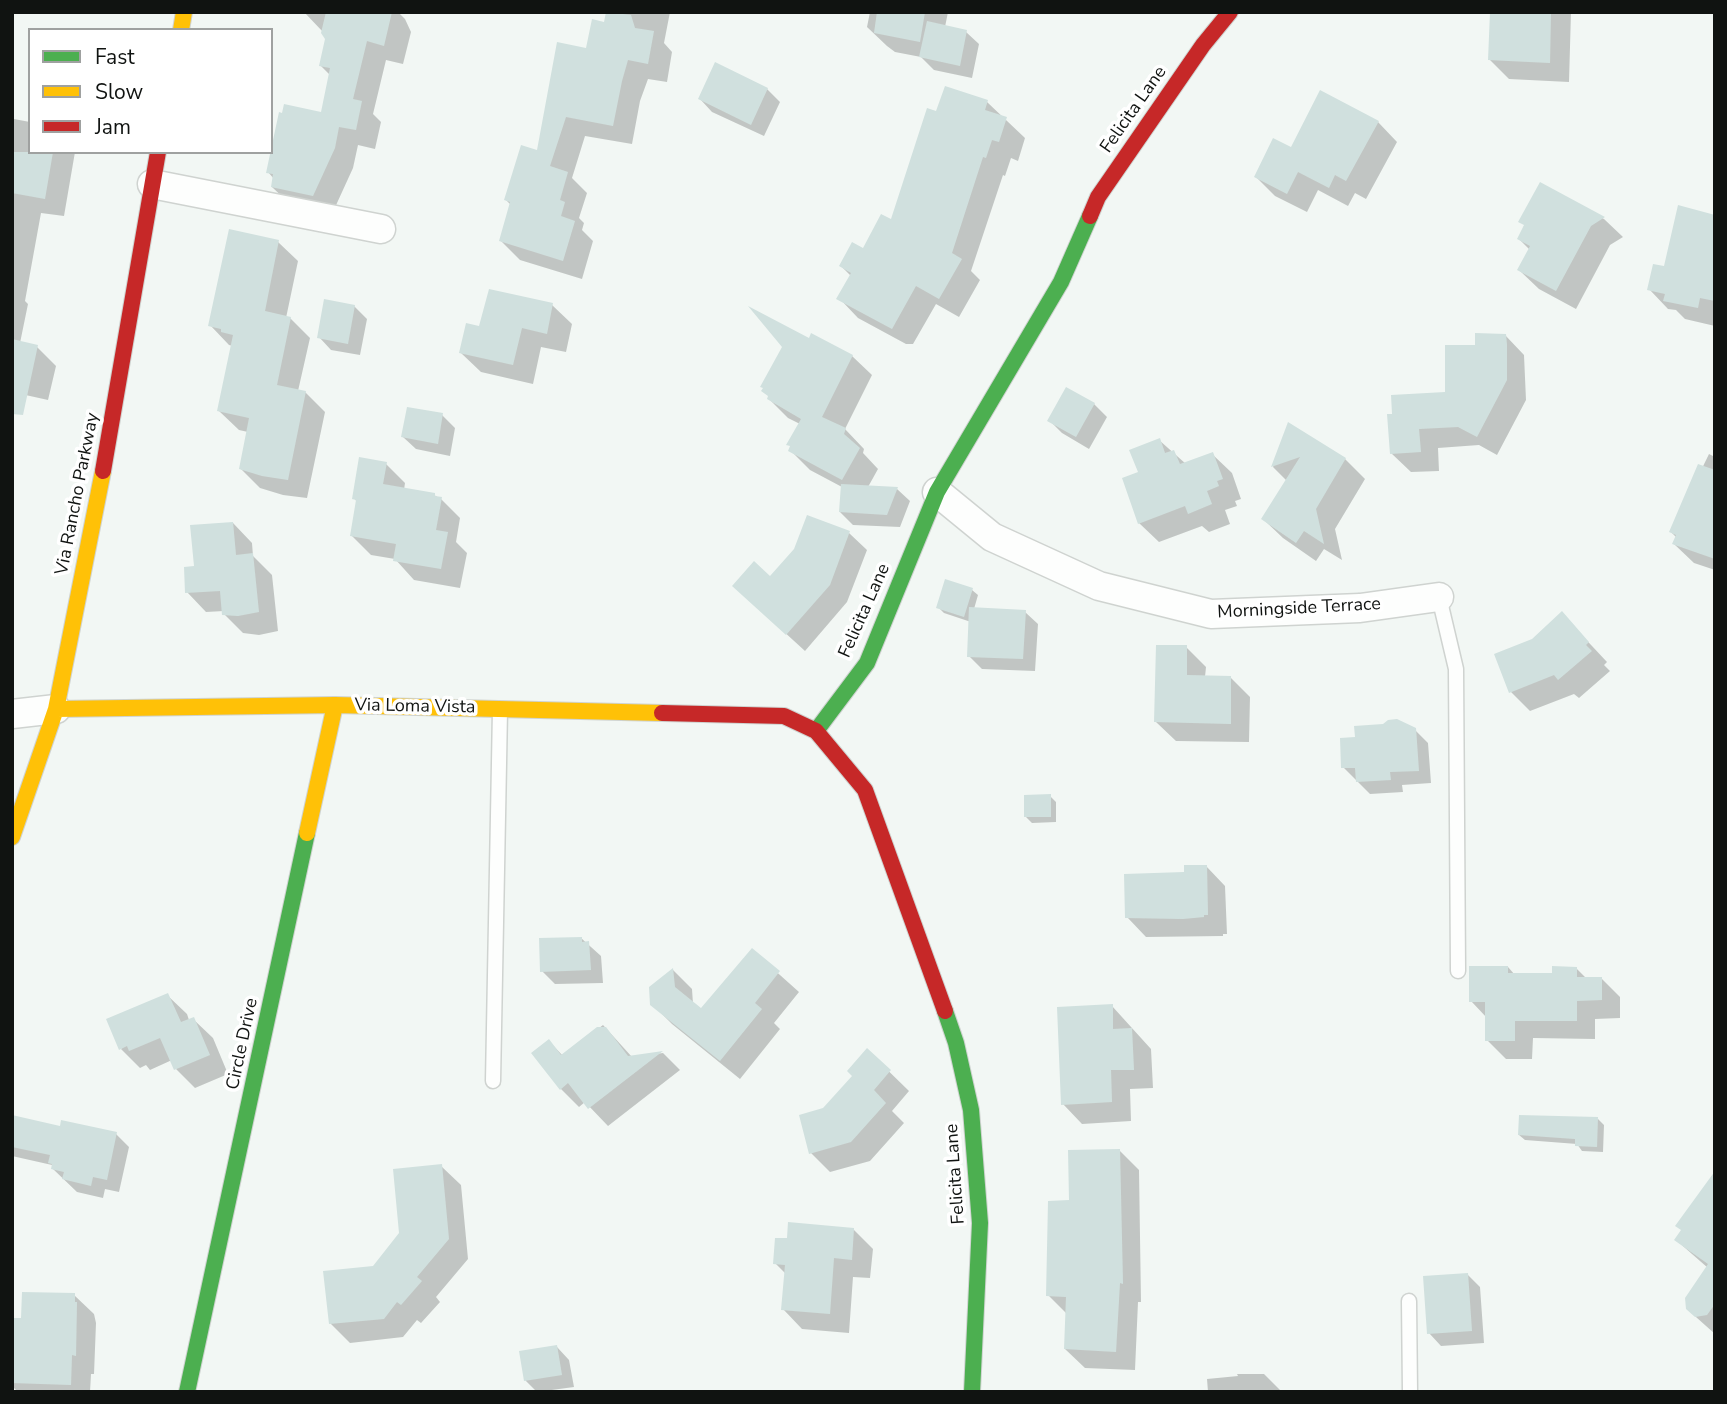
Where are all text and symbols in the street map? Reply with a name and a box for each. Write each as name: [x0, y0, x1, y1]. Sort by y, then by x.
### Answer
legend: [28, 28, 273, 154]
text: Fast: [95, 43, 135, 71]
street label: Felicita Lane: [1096, 63, 1172, 157]
text: Slow: [95, 78, 143, 106]
text: Jam: [95, 113, 131, 141]
street label: Via Rancho Parkway: [52, 411, 104, 577]
street label: Felicita Lane: [835, 561, 895, 661]
street label: Morningside Terrace: [1217, 594, 1381, 624]
street label: Via Loma Vista: [354, 695, 476, 719]
street label: Circle Drive: [223, 996, 263, 1092]
street label: Felicita Lane: [942, 1123, 970, 1225]

